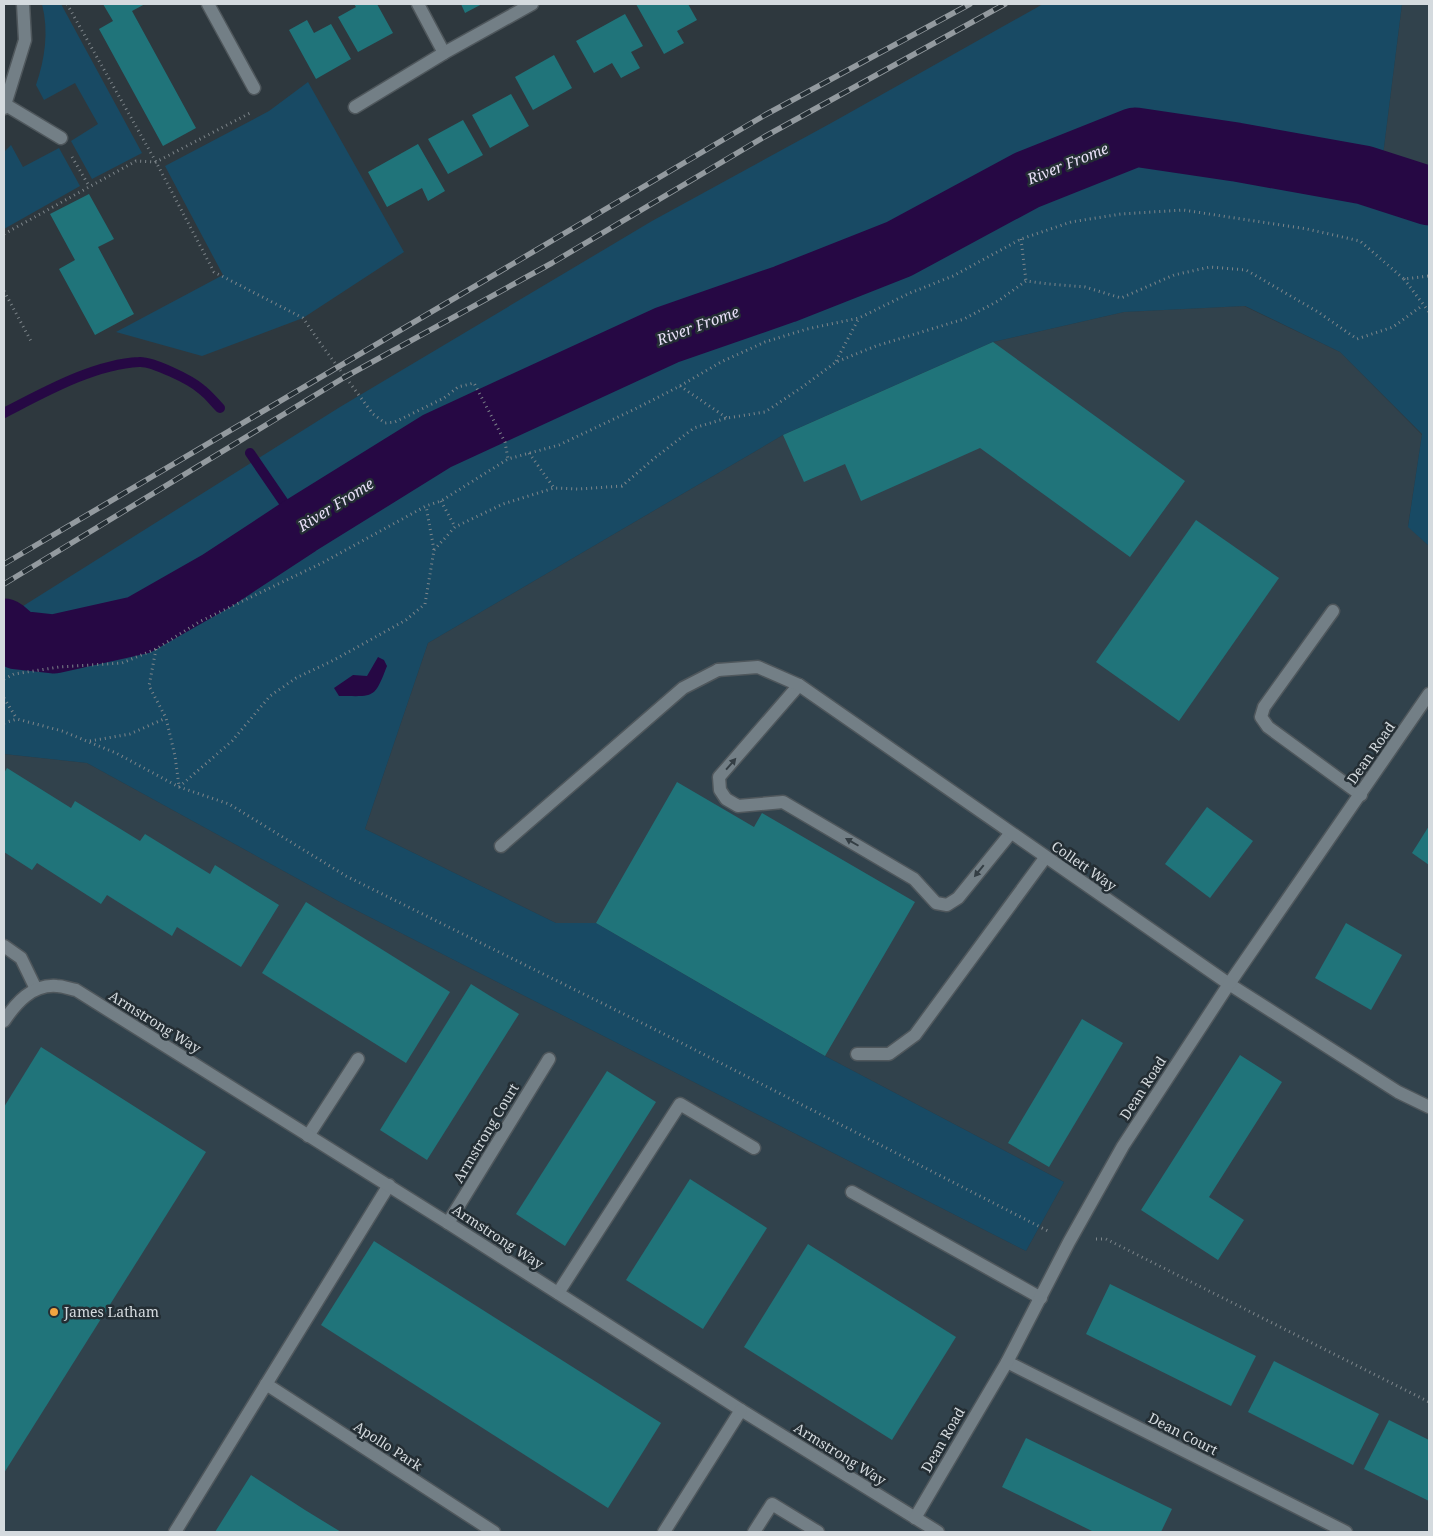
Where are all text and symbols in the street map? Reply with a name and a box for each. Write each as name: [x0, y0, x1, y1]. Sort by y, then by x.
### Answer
water label: River Frome: [1023, 137, 1112, 189]
water label: River Frome: [653, 301, 742, 349]
water label: River Frome: [293, 473, 378, 536]
street label: Dean Road: [1342, 717, 1399, 788]
one-way arrow: [725, 757, 736, 770]
street label: Collett Way: [1048, 836, 1121, 895]
one-way arrow: [845, 838, 858, 847]
one-way arrow: [974, 865, 985, 878]
street label: Armstrong Way: [106, 986, 205, 1058]
street label: Dean Road: [1115, 1052, 1170, 1123]
street label: Armstrong Court: [448, 1079, 523, 1186]
street label: Armstrong Way: [449, 1200, 548, 1273]
place label: James Latham: [63, 1302, 159, 1321]
marker: James Latham: [48, 1306, 60, 1318]
street label: Dean Road: [916, 1403, 969, 1476]
street label: Dean Court: [1145, 1408, 1221, 1459]
street label: Apollo Park: [350, 1416, 427, 1475]
street label: Armstrong Way: [791, 1418, 890, 1490]

